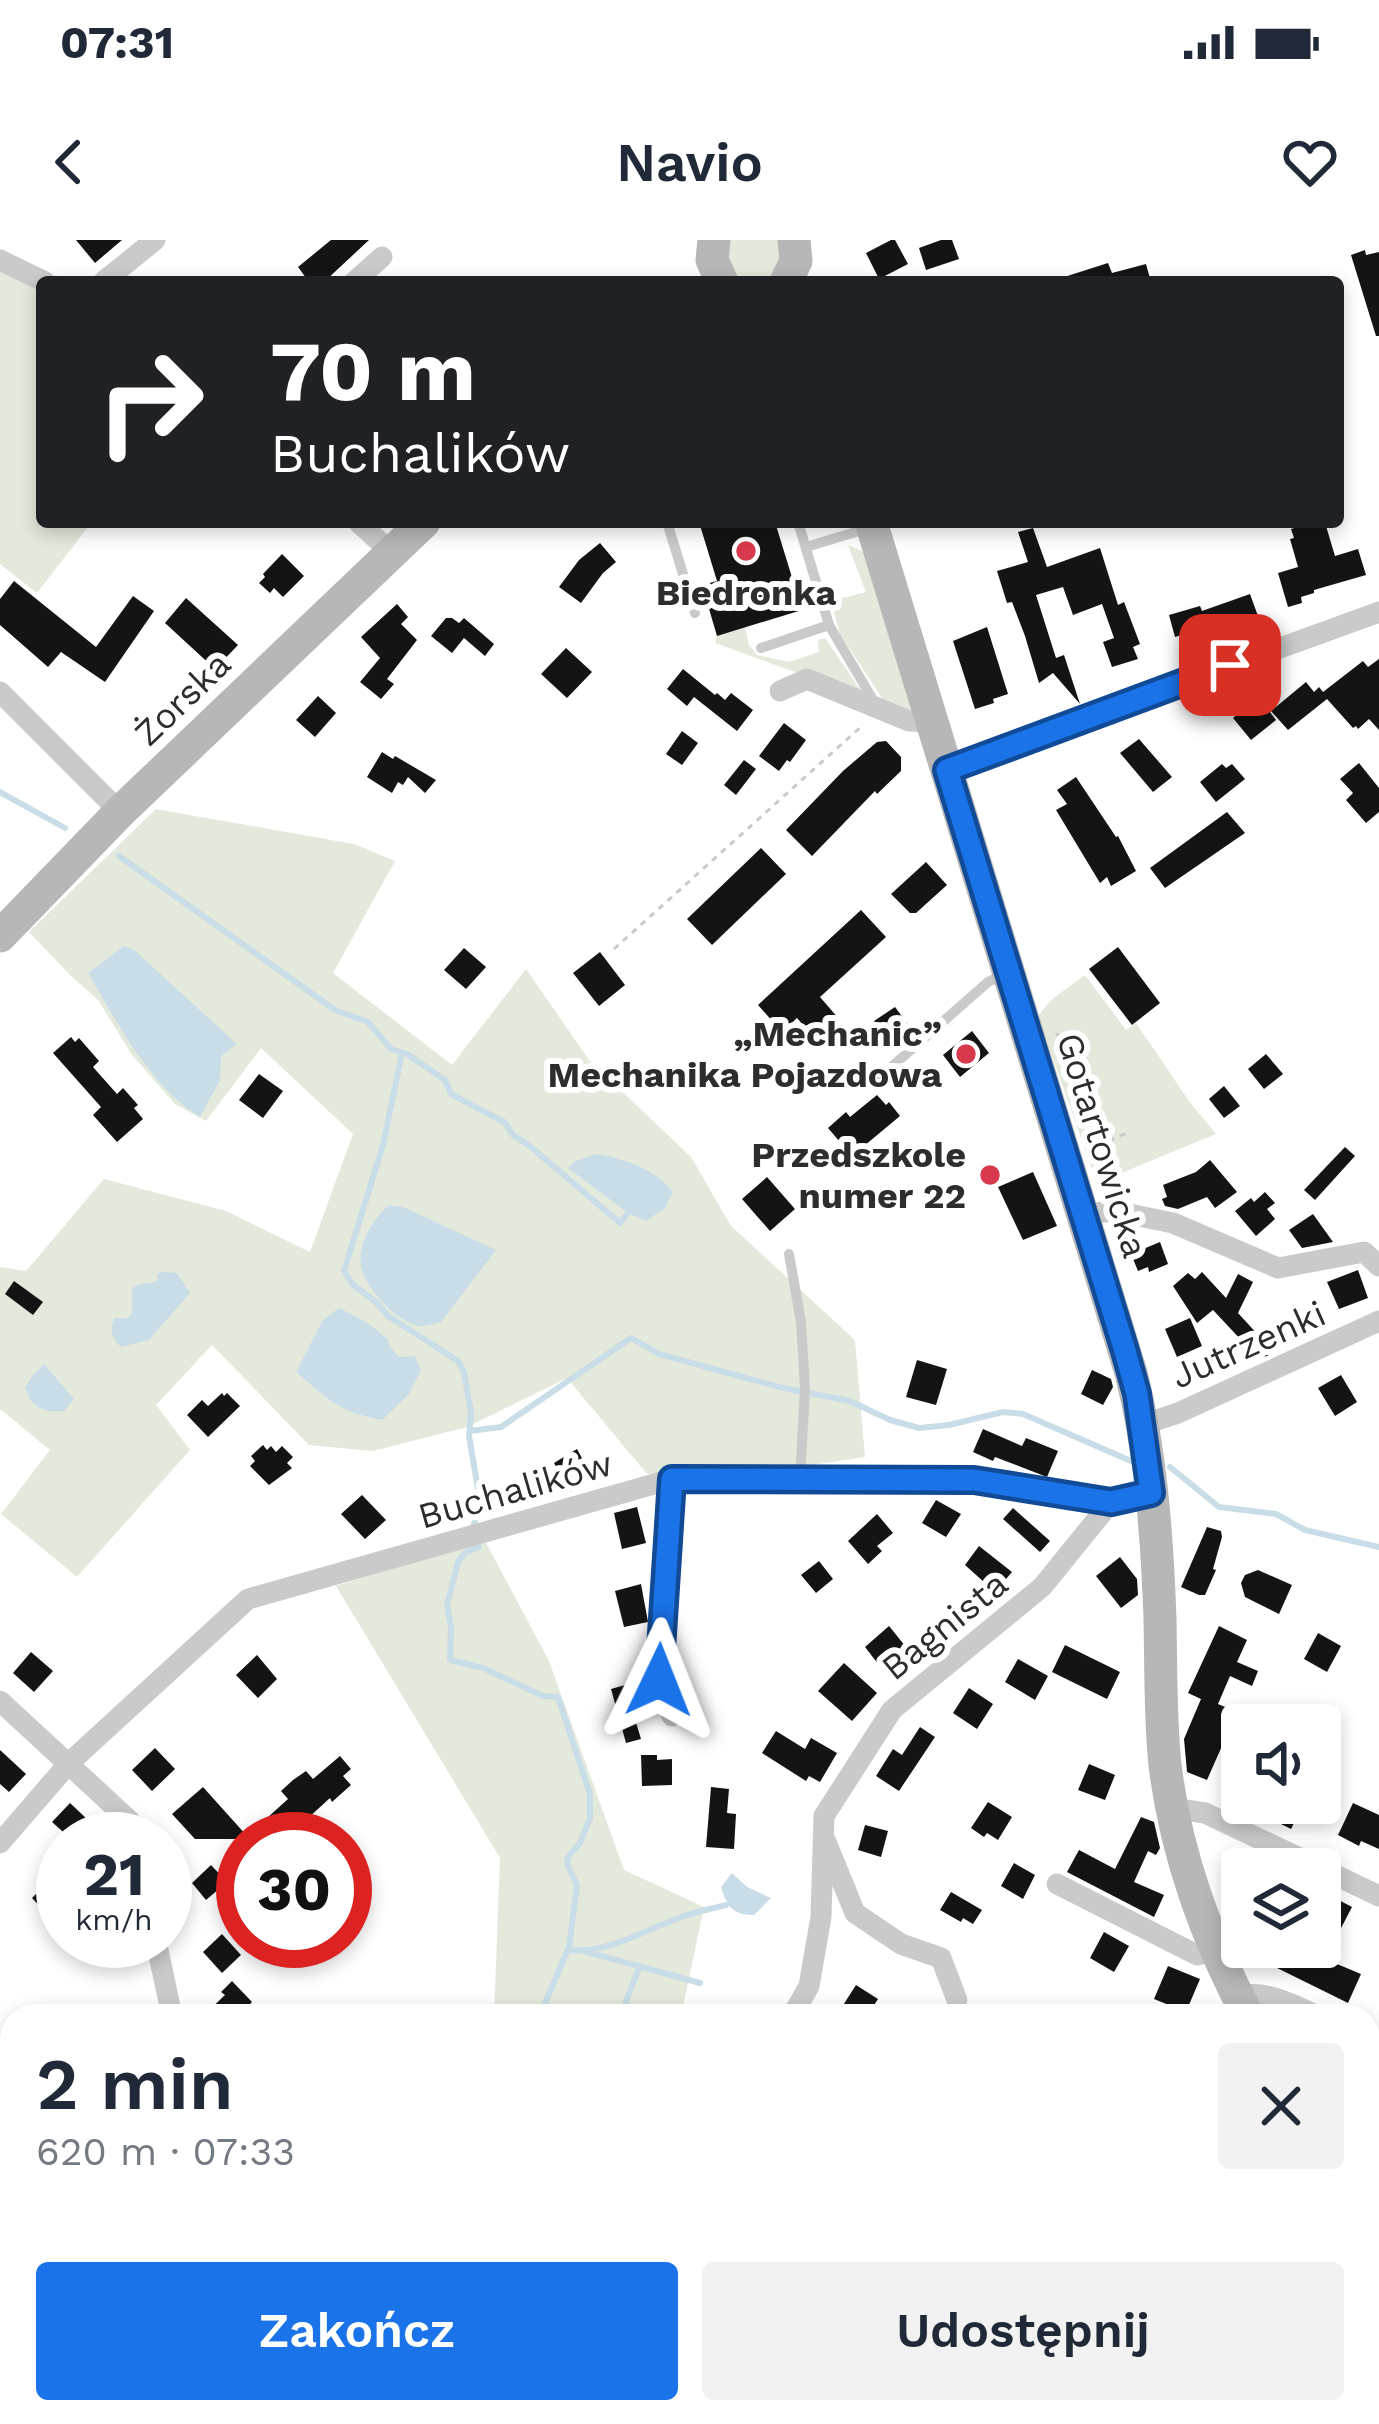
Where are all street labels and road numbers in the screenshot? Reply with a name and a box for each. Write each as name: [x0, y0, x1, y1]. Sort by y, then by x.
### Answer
street label: Żorska: [126, 643, 239, 754]
street label: Gotartowicka: [1048, 1028, 1156, 1263]
street label: Jutrzenki: [1165, 1292, 1332, 1397]
street label: Buchalików: [413, 1442, 617, 1538]
street label: Bagnista: [873, 1562, 1016, 1689]

